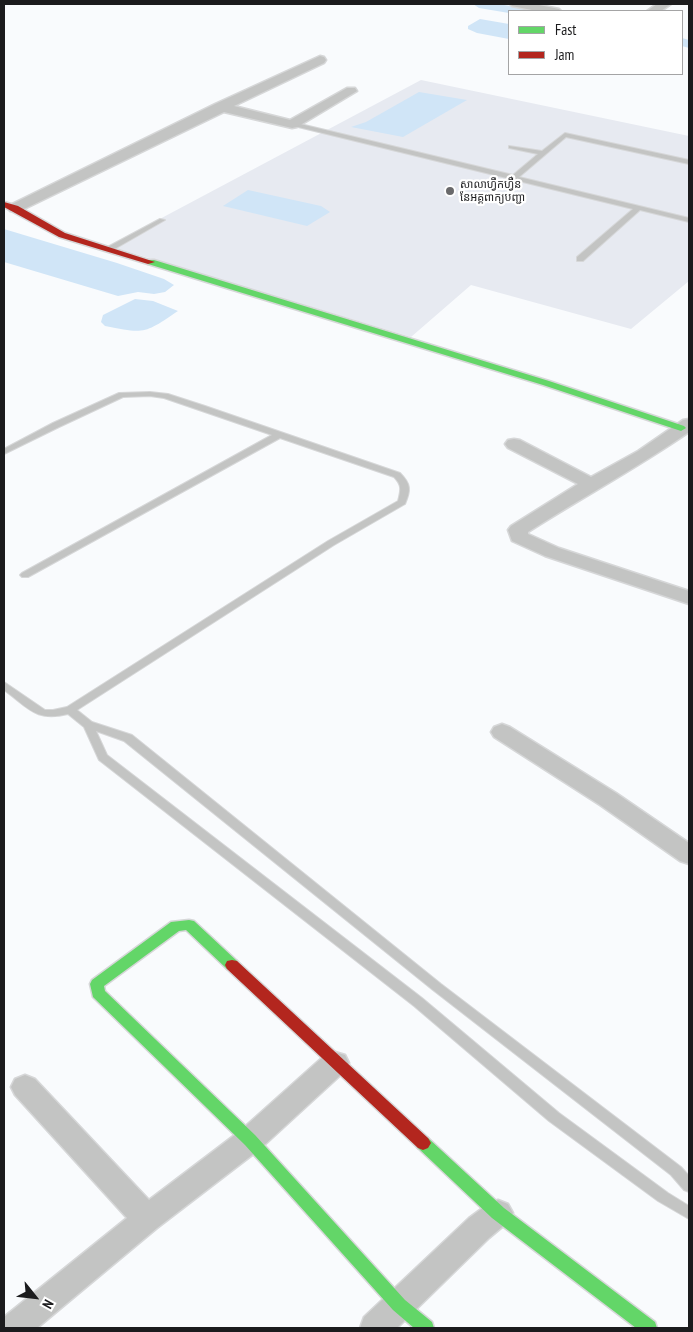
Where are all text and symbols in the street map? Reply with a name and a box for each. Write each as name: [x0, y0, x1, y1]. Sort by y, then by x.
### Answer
legend: [508, 10, 683, 75]
text: Fast: [555, 20, 576, 39]
text: Jam: [555, 45, 574, 64]
place label: សាលាហ្វឹកហ្វឺន នែអគ្គពាក្យបញ្ជា: [460, 178, 525, 204]
marker: សាលាហ្វឹកហ្វឺន នែអគ្គពាក្យបញ្ជា: [444, 185, 456, 197]
north arrow: [10, 1272, 60, 1322]
text: N: [38, 1297, 58, 1312]

